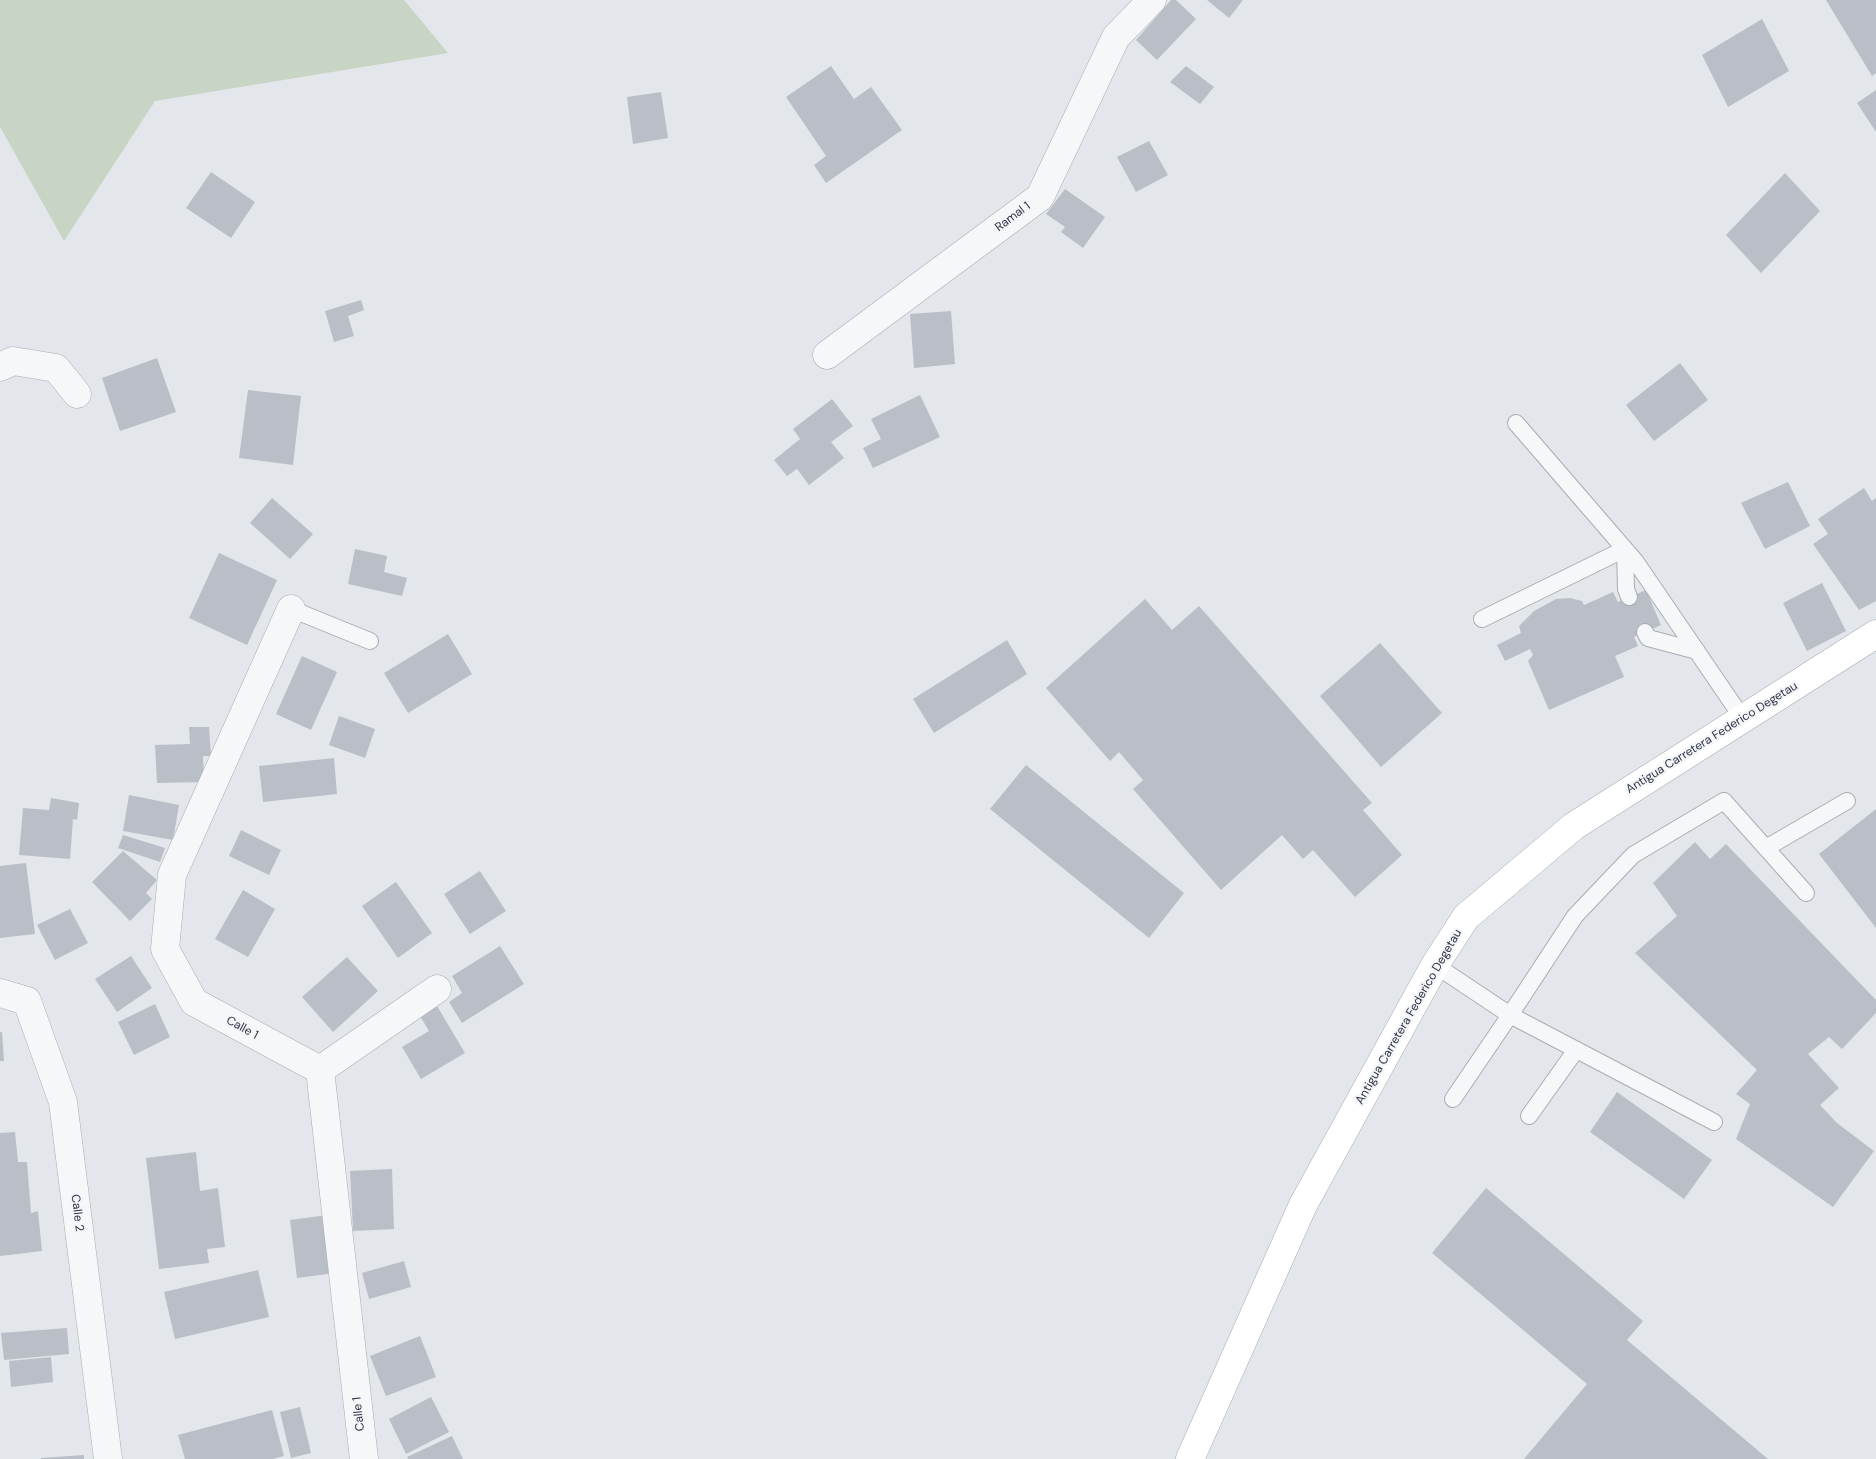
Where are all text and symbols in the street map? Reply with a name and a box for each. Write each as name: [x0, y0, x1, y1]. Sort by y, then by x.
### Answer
street label: Ramal 1: [993, 199, 1033, 235]
street label: Antigua Carretera Federico Degetau: [1624, 679, 1800, 797]
street label: Antigua Carretera Federico Degetau: [1353, 927, 1465, 1107]
street label: Calle 1: [224, 1013, 260, 1043]
street label: Calle 2: [68, 1194, 86, 1232]
street label: Calle 1: [350, 1396, 368, 1432]

